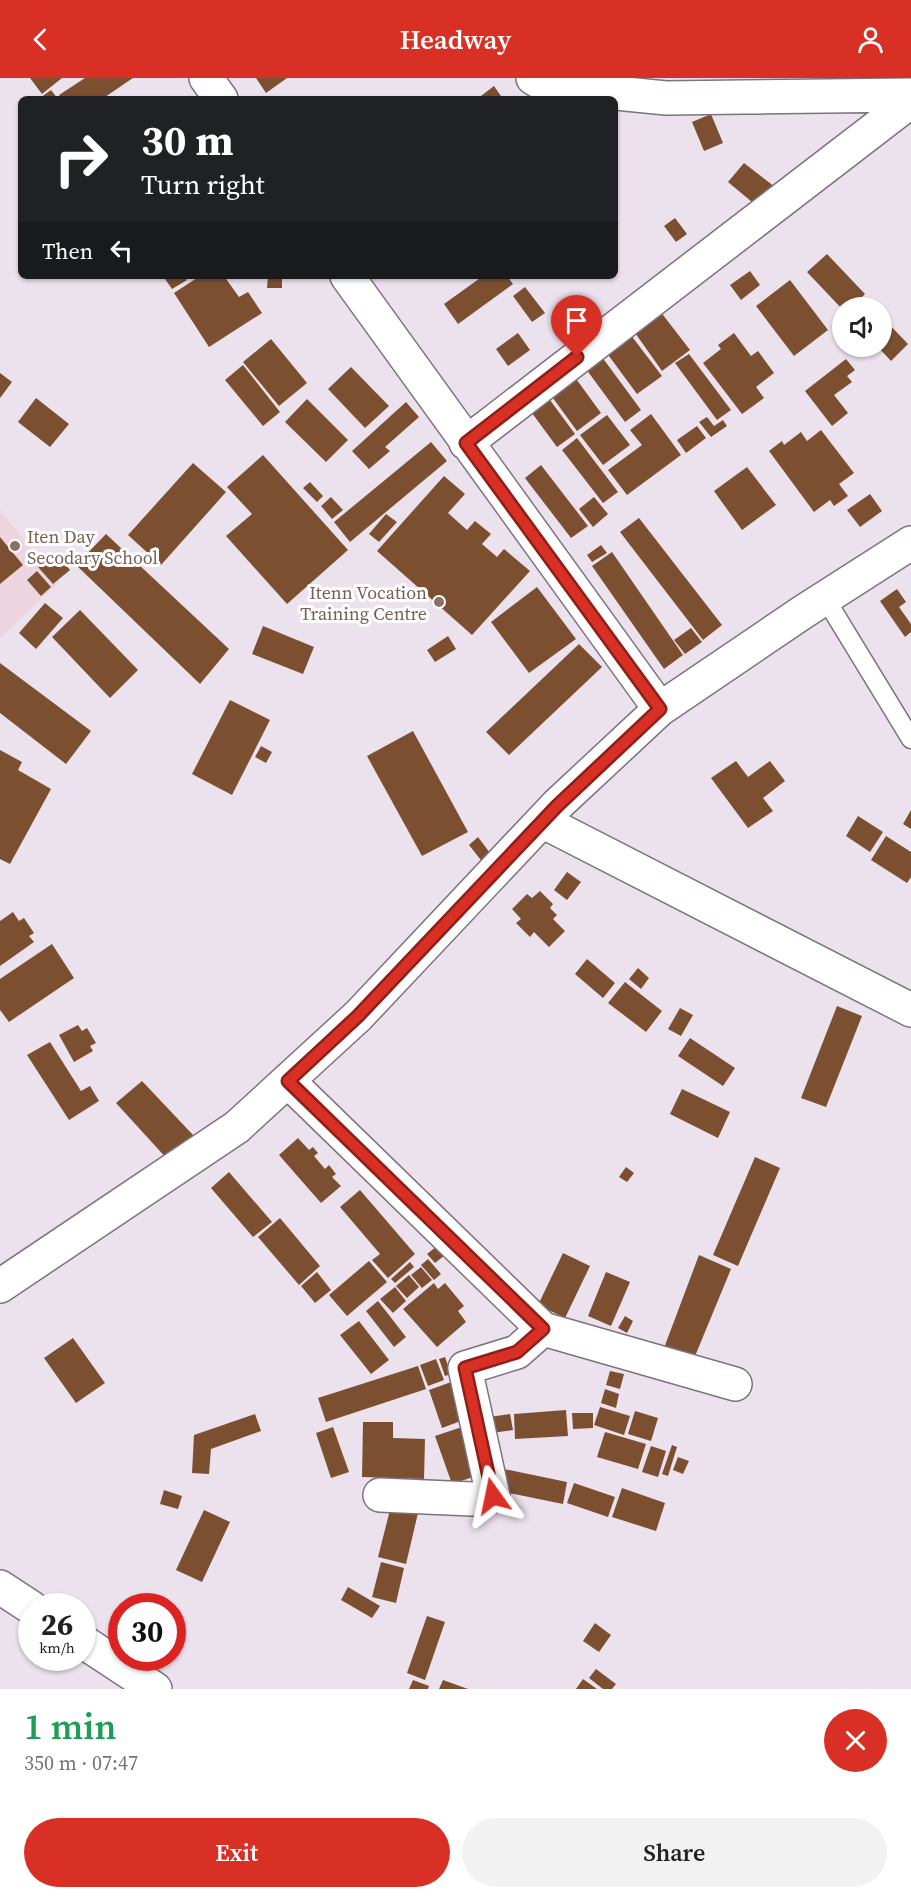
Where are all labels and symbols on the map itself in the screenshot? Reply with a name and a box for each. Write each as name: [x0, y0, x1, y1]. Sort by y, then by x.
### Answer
pin: [551, 295, 602, 357]
place label: Iten Day Secodary School: [27, 524, 158, 570]
marker: Iten Day Secodary School: [8, 539, 22, 553]
place label: Itenn Vocation Training Centre: [300, 580, 427, 626]
marker: Itenn Vocation Training Centre: [432, 595, 446, 609]
position arrow: [461, 1464, 525, 1528]
speed limit sign: 30: [108, 1593, 186, 1671]

